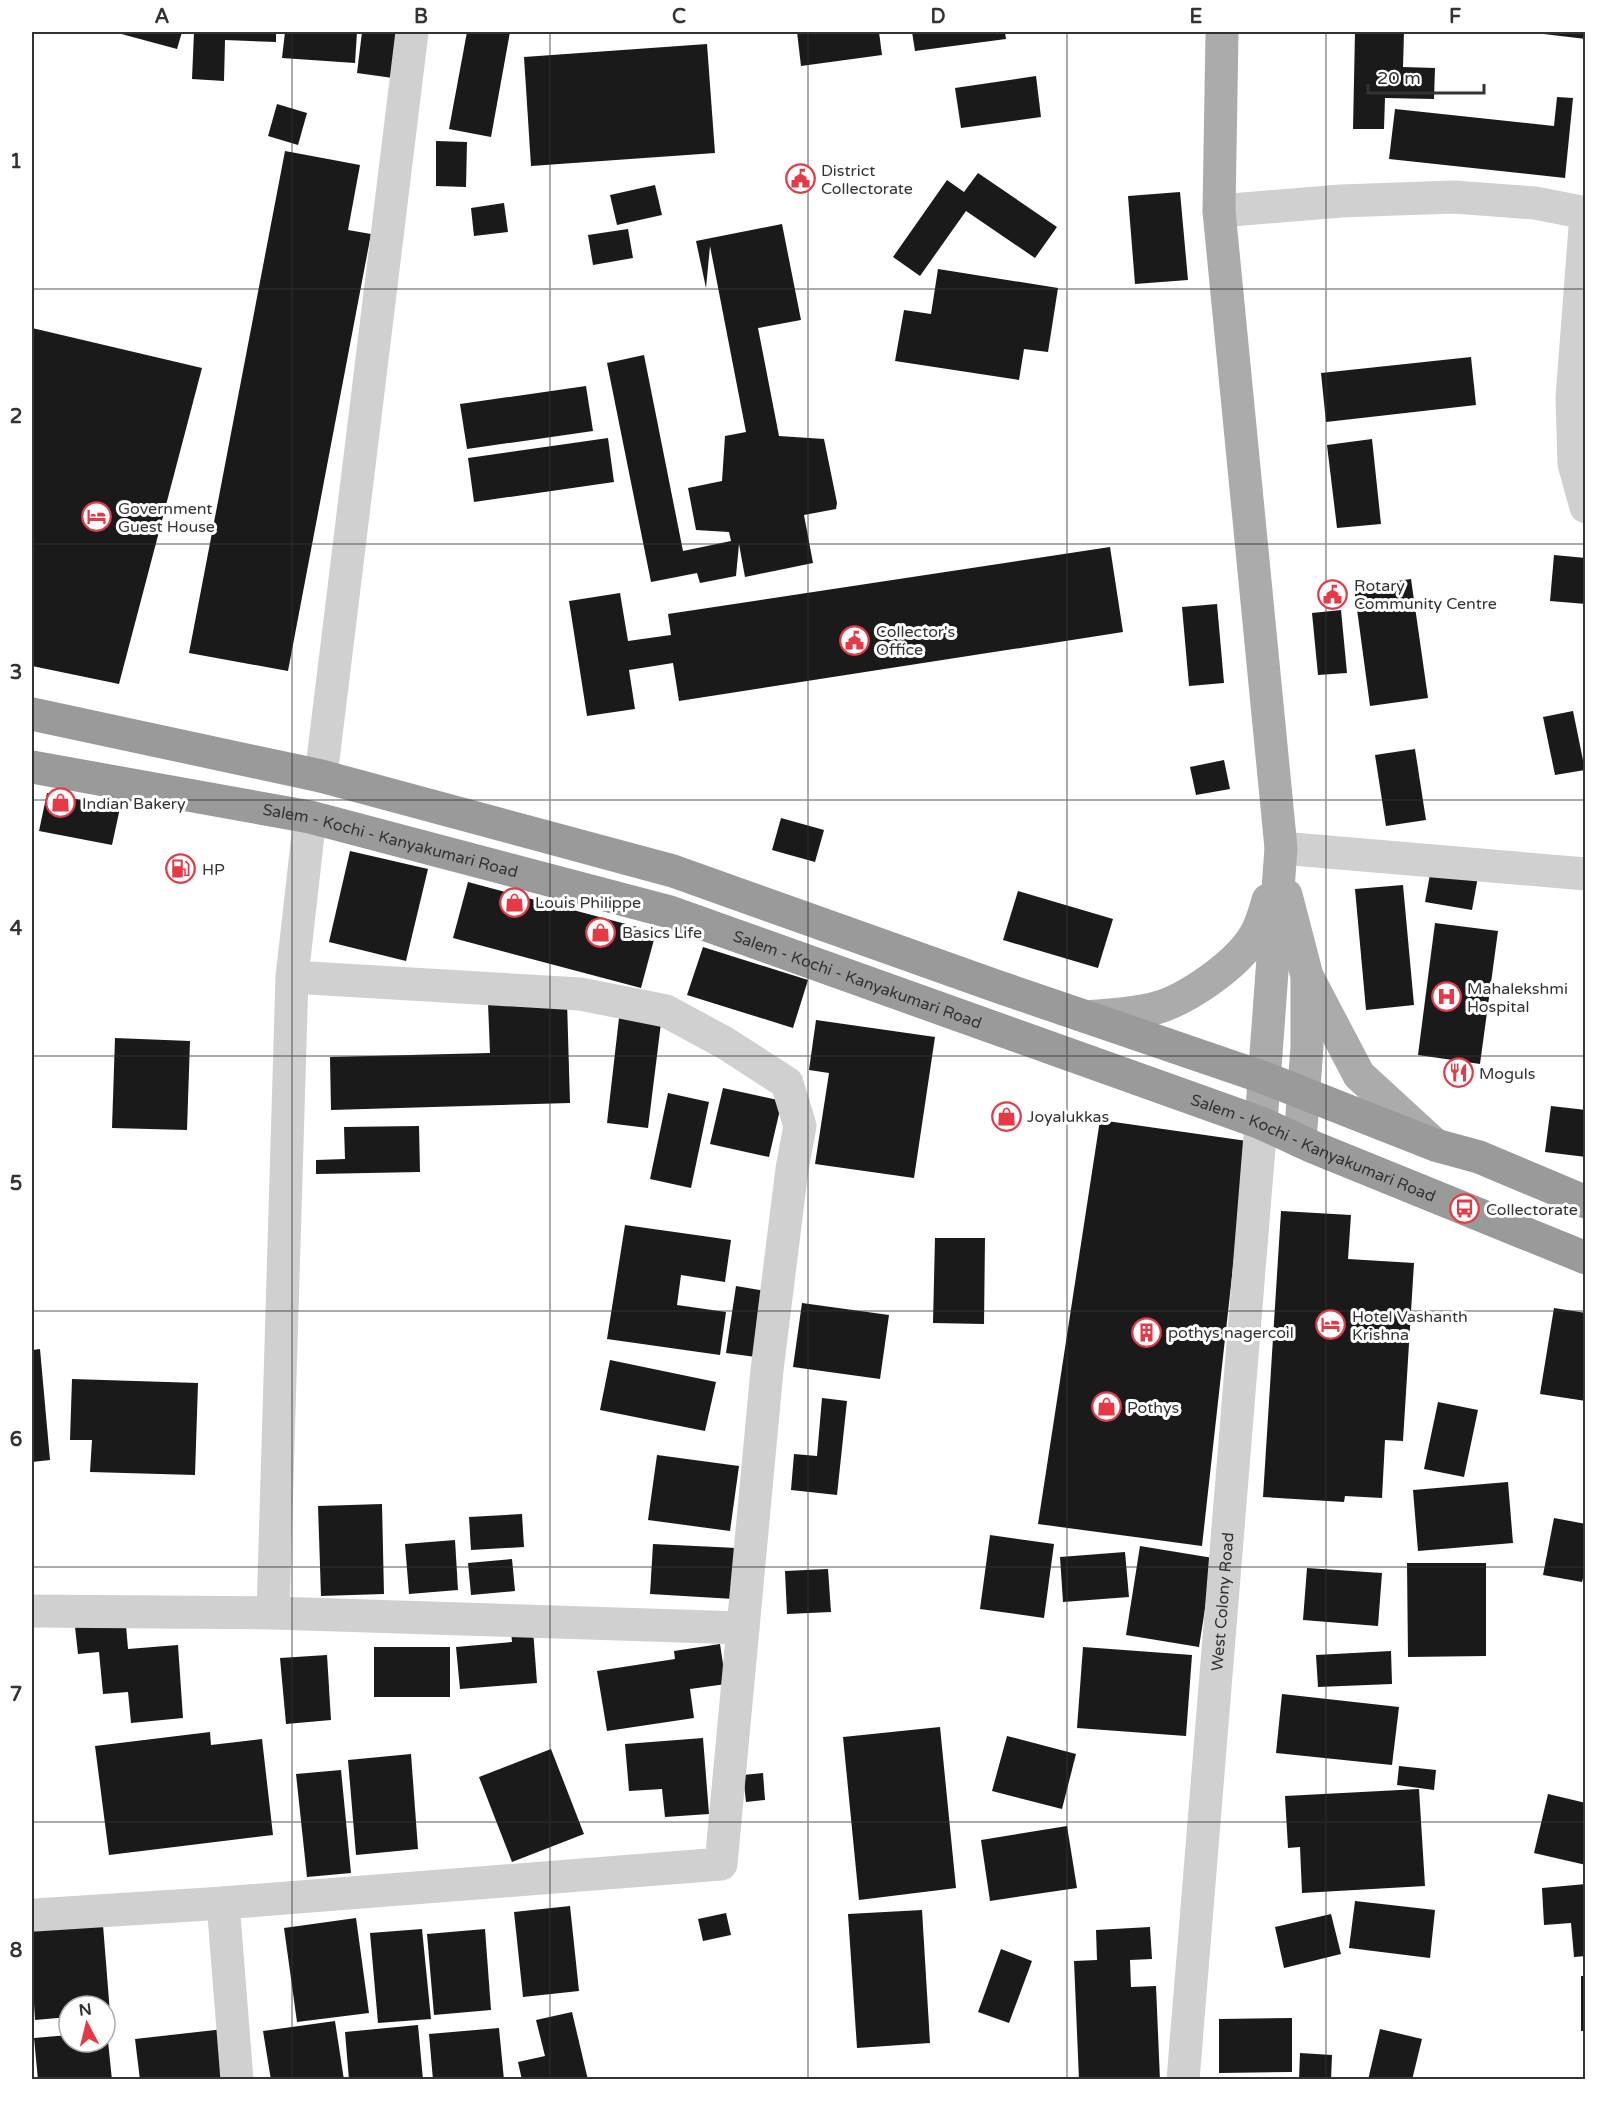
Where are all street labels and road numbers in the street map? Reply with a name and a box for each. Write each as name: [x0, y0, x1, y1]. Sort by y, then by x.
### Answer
street label: Salem - Kochi - Kanyakumari Road: [261, 800, 520, 882]
street label: Salem - Kochi - Kanyakumari Road: [730, 926, 984, 1034]
street label: Salem - Kochi - Kanyakumari Road: [1188, 1090, 1438, 1207]
street label: West Colony Road: [1207, 1531, 1239, 1672]

